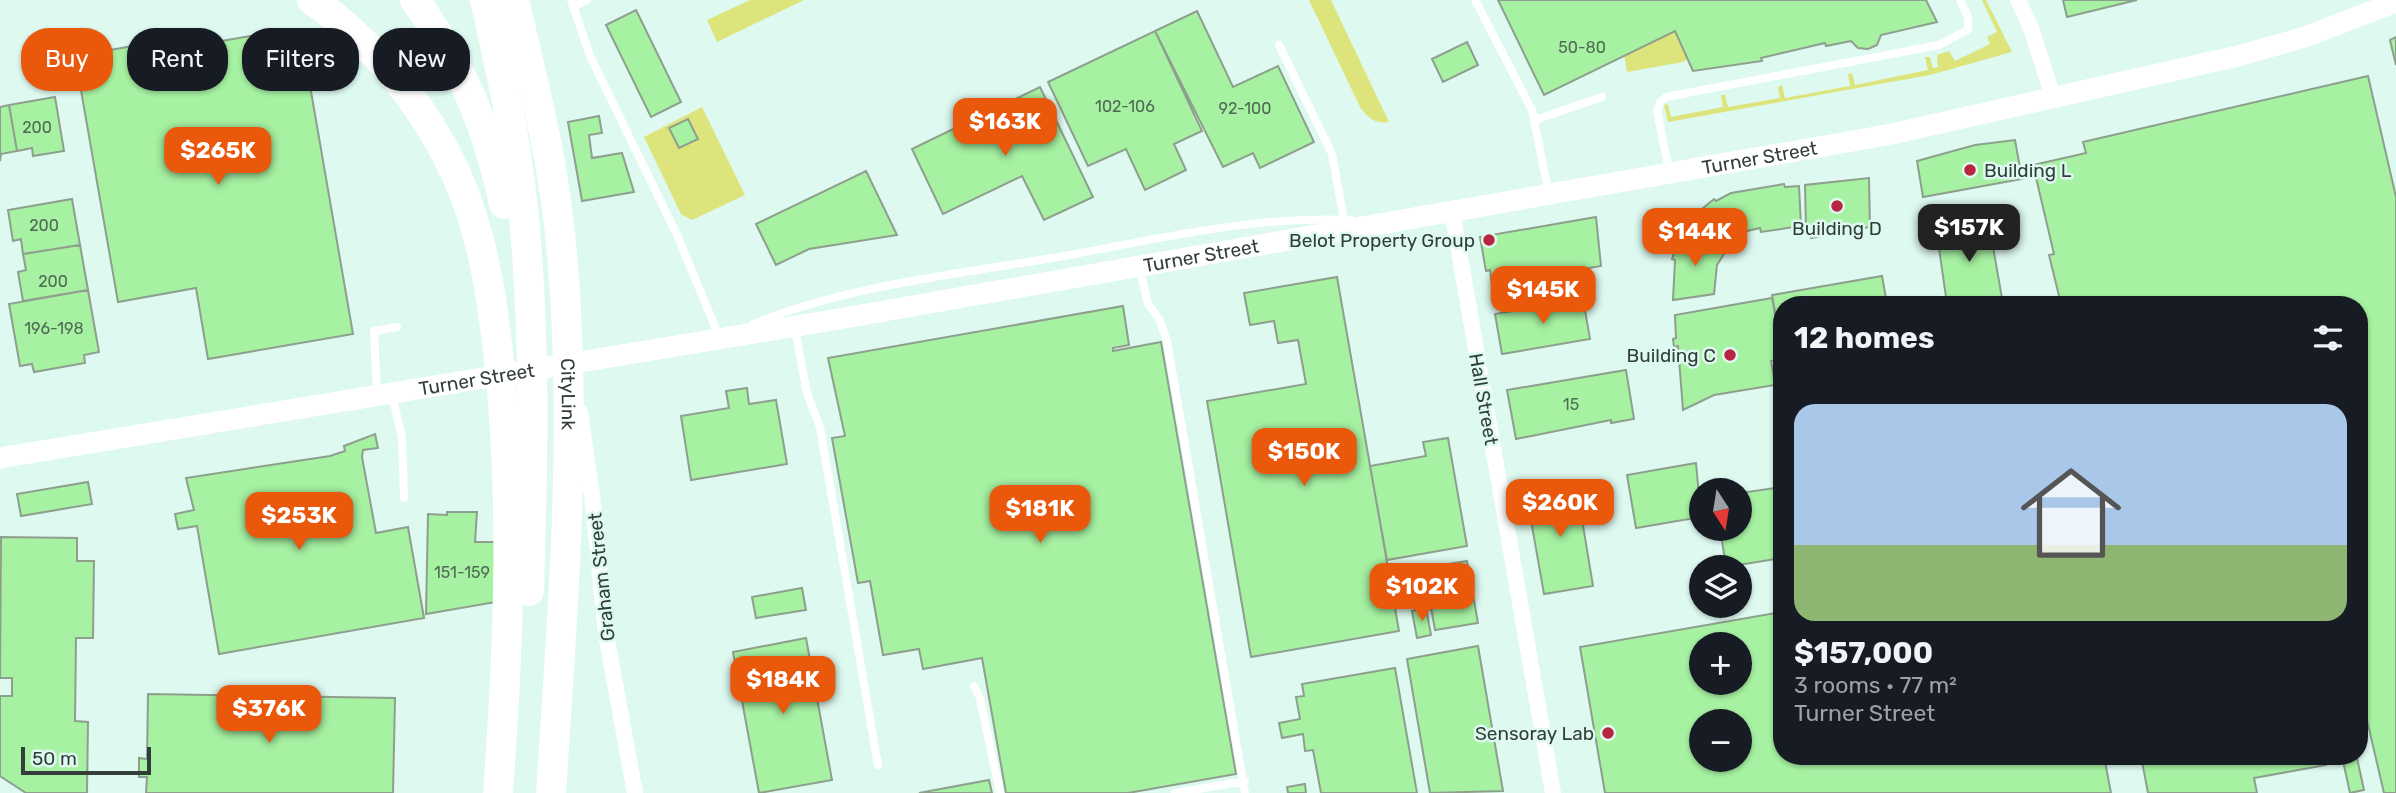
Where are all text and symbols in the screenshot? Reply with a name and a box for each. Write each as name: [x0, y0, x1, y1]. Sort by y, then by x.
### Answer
chip: Buy: [21, 28, 113, 91]
chip: Rent: [127, 28, 228, 91]
chip: Filters: [242, 28, 359, 91]
chip: New: [373, 28, 470, 91]
house number: 50-80: [1558, 38, 1606, 57]
house number: 102-106: [1095, 97, 1155, 116]
pin: $163K: [956, 99, 1054, 158]
house number: 92-100: [1219, 99, 1271, 118]
text: $163K: [969, 107, 1041, 135]
house number: 200: [22, 118, 52, 137]
pin: $265K: [169, 128, 267, 187]
text: $265K: [180, 136, 256, 164]
street label: Turner Street: [1700, 136, 1820, 179]
place label: Building L: [1984, 159, 2072, 182]
marker: Building L: [1962, 162, 1978, 178]
marker: Building D: [1829, 198, 1845, 214]
pin: $157K: [1920, 204, 2018, 264]
pin: $144K: [1646, 208, 1744, 268]
text: $157K: [1934, 213, 2004, 241]
house number: 200: [29, 216, 59, 235]
text: $144K: [1658, 217, 1732, 245]
place label: Building D: [1792, 217, 1882, 240]
place label: Belot Property Group: [1289, 229, 1475, 252]
marker: Belot Property Group: [1481, 232, 1497, 248]
street label: Turner Street: [1142, 234, 1261, 277]
pin: $145K: [1494, 266, 1592, 326]
house number: 200: [38, 272, 68, 291]
text: $145K: [1507, 275, 1579, 303]
house number: 196-198: [24, 319, 84, 338]
icon: filters: [2309, 319, 2347, 357]
text: 12 homes: [1794, 320, 1935, 356]
place label: Building C: [1627, 344, 1716, 367]
marker: Building C: [1722, 347, 1738, 363]
street label: Hall Street: [1464, 351, 1503, 447]
street label: CityLink: [556, 358, 580, 430]
street label: Turner Street: [417, 359, 537, 400]
house number: 15: [1563, 395, 1579, 414]
pin: $150K: [1255, 428, 1353, 488]
text: $150K: [1268, 437, 1340, 465]
icon: home: [2008, 450, 2134, 576]
north arrow: [1689, 478, 1752, 541]
map controls: [1689, 478, 1752, 772]
pin: $260K: [1511, 480, 1609, 539]
pin: $181K: [991, 486, 1089, 545]
text: $260K: [1522, 488, 1598, 516]
pin: $253K: [250, 492, 348, 552]
text: $181K: [1005, 494, 1075, 522]
text: $253K: [261, 501, 337, 529]
street label: Graham Street: [583, 511, 620, 642]
button: layers: [1689, 555, 1752, 618]
house number: 151-159: [434, 563, 490, 582]
pin: $102K: [1373, 564, 1471, 623]
text: $102K: [1386, 572, 1458, 600]
button: +: [1689, 632, 1752, 695]
text: $157,000: [1794, 635, 1933, 671]
pin: $184K: [734, 656, 832, 716]
text: $184K: [746, 665, 820, 693]
text: 3 rooms · 77 m²: [1794, 671, 1957, 699]
pin: $376K: [220, 686, 318, 745]
text: $376K: [232, 694, 306, 722]
text: Turner Street: [1794, 699, 1935, 727]
button: −: [1689, 709, 1752, 772]
place label: Sensoray Lab: [1475, 722, 1594, 745]
marker: Sensoray Lab: [1600, 725, 1616, 741]
scale bar: [21, 744, 150, 776]
text: 50 m: [32, 747, 77, 770]

